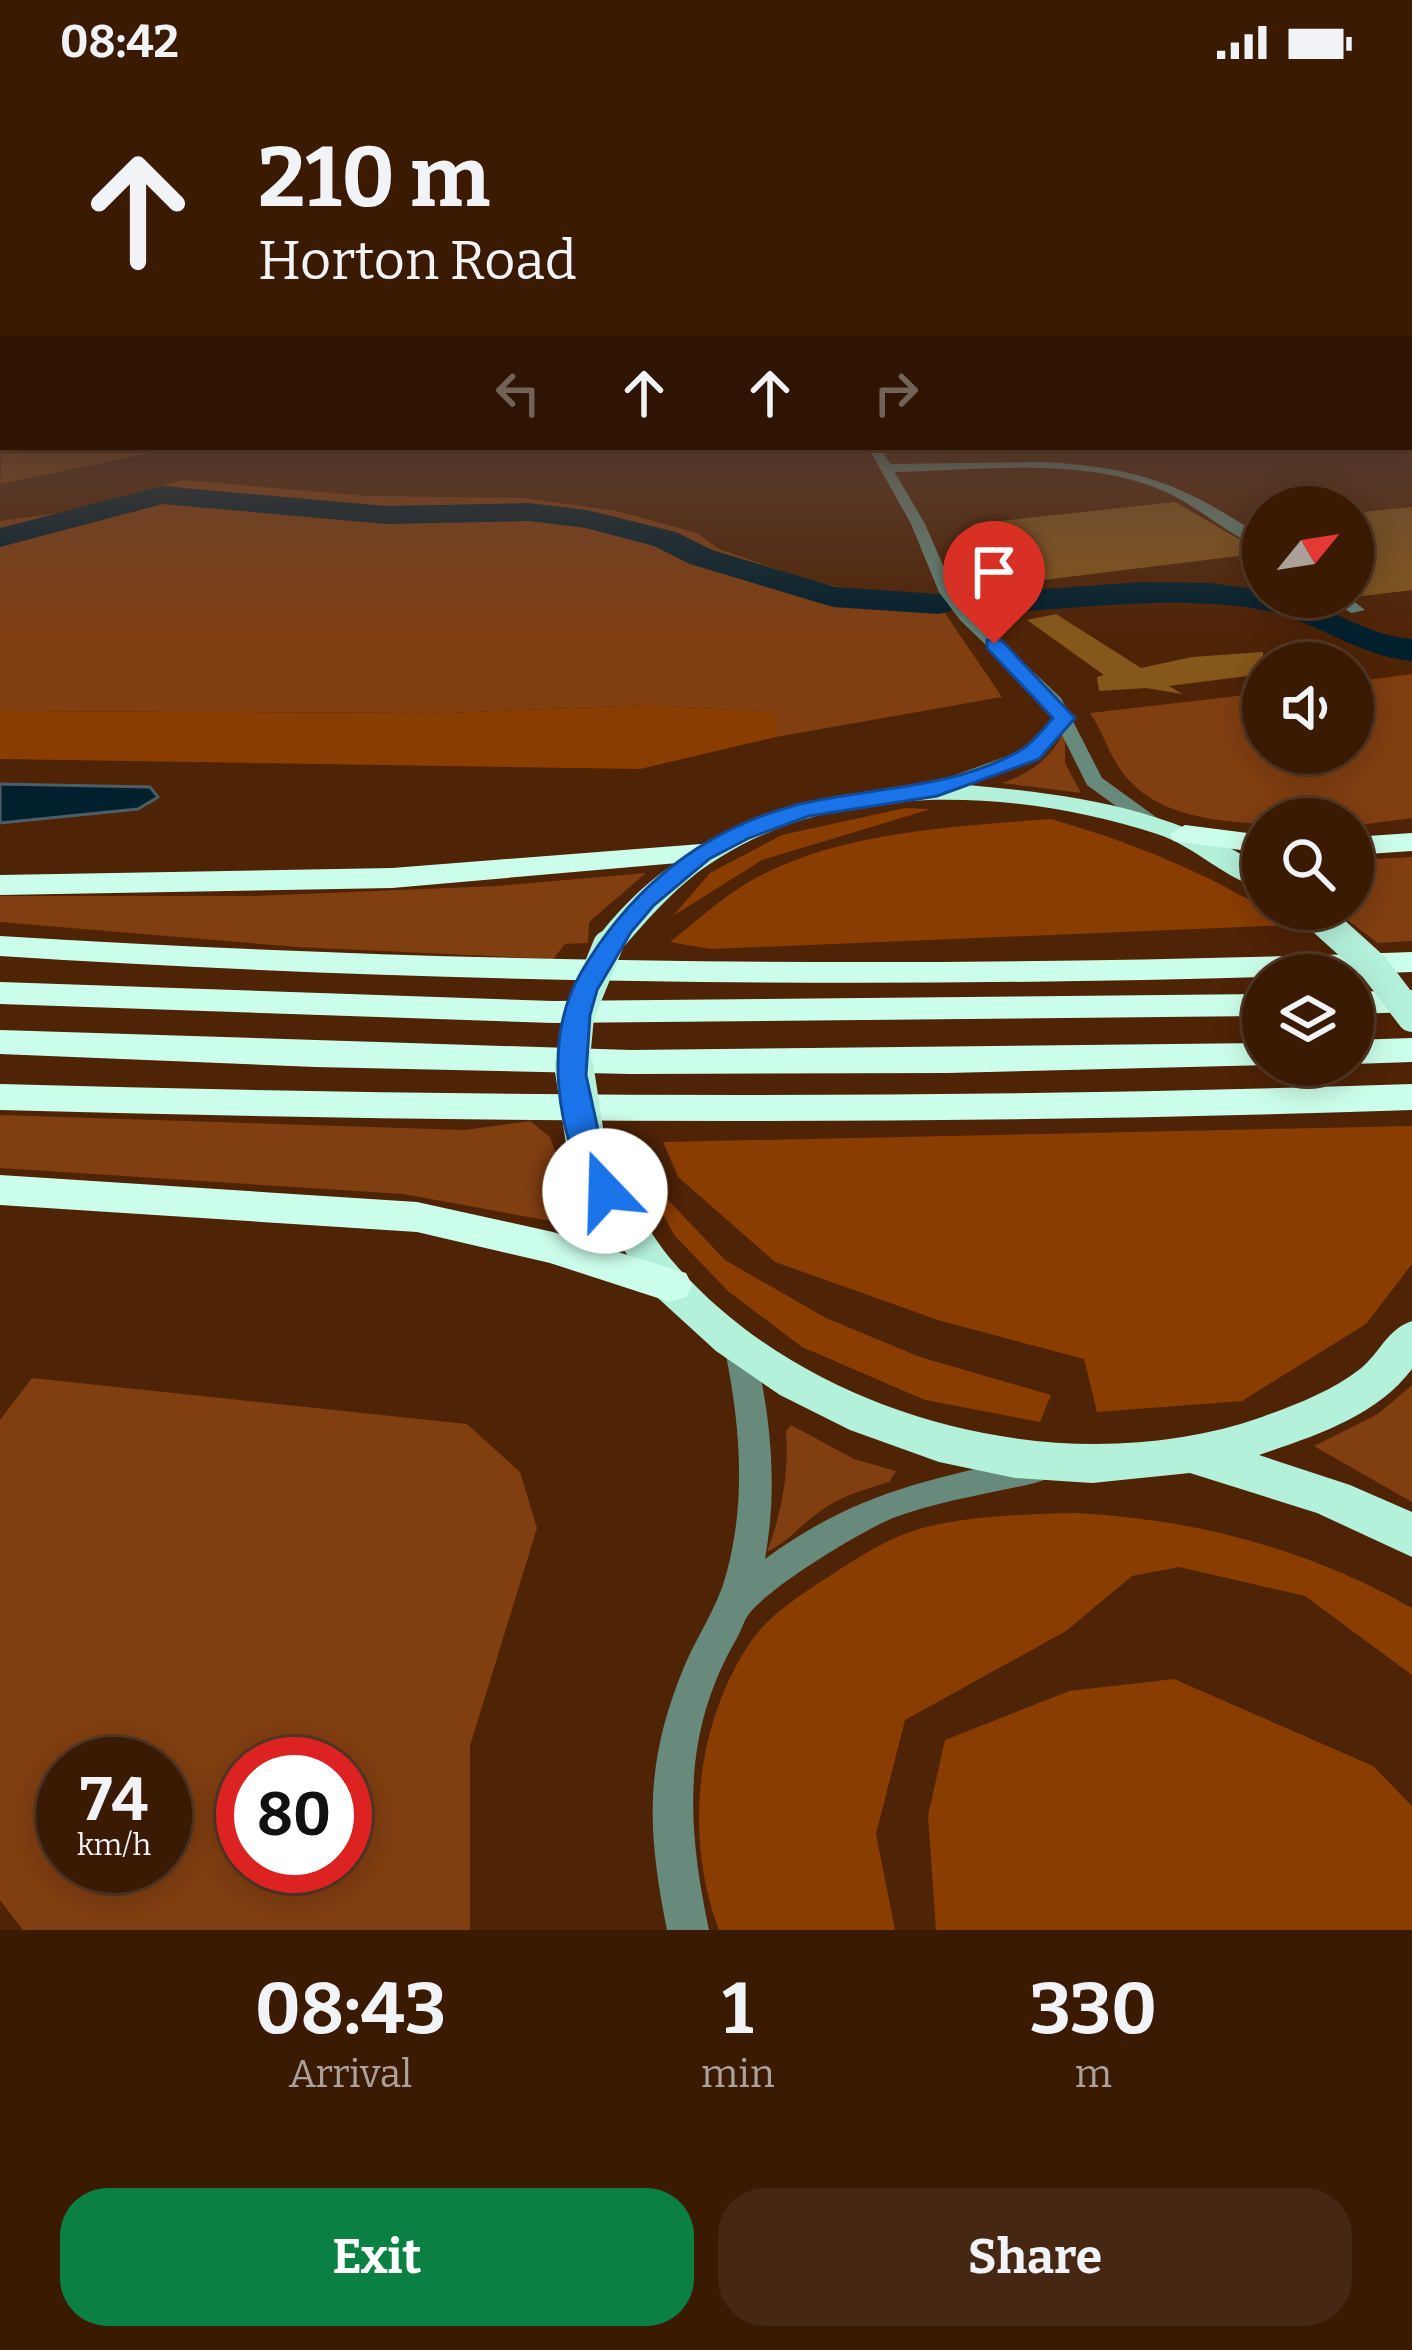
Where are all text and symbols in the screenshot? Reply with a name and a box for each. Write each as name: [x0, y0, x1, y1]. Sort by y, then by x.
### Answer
text: 08:42: [60, 15, 179, 69]
text: 210 m: [258, 127, 490, 228]
icon: ahead: [60, 132, 216, 288]
text: Horton Road: [258, 229, 577, 293]
icon: left: [485, 360, 551, 426]
icon: ahead: [611, 360, 677, 426]
icon: ahead: [737, 360, 803, 426]
icon: right: [863, 360, 929, 426]
north arrow: [1242, 486, 1374, 618]
map controls: [1242, 486, 1374, 1086]
pin: [943, 521, 1045, 644]
icon: arrive: [961, 539, 1027, 605]
button: sound: [1242, 642, 1374, 774]
button: search: [1242, 798, 1374, 930]
button: layers: [1242, 954, 1374, 1086]
position arrow: [542, 1128, 668, 1254]
speed limit sign: 80: [216, 1737, 372, 1893]
text: 74: [80, 1764, 148, 1836]
text: km/h: [77, 1827, 151, 1863]
text: 08:43: [255, 1966, 446, 2052]
text: 1: [722, 1966, 753, 2052]
text: 330: [1030, 1966, 1157, 2052]
text: Arrival: [289, 2051, 412, 2097]
text: min: [701, 2051, 775, 2097]
text: m: [1075, 2051, 1112, 2097]
button: Exit: [60, 2188, 694, 2326]
button: Share: [718, 2188, 1352, 2326]

